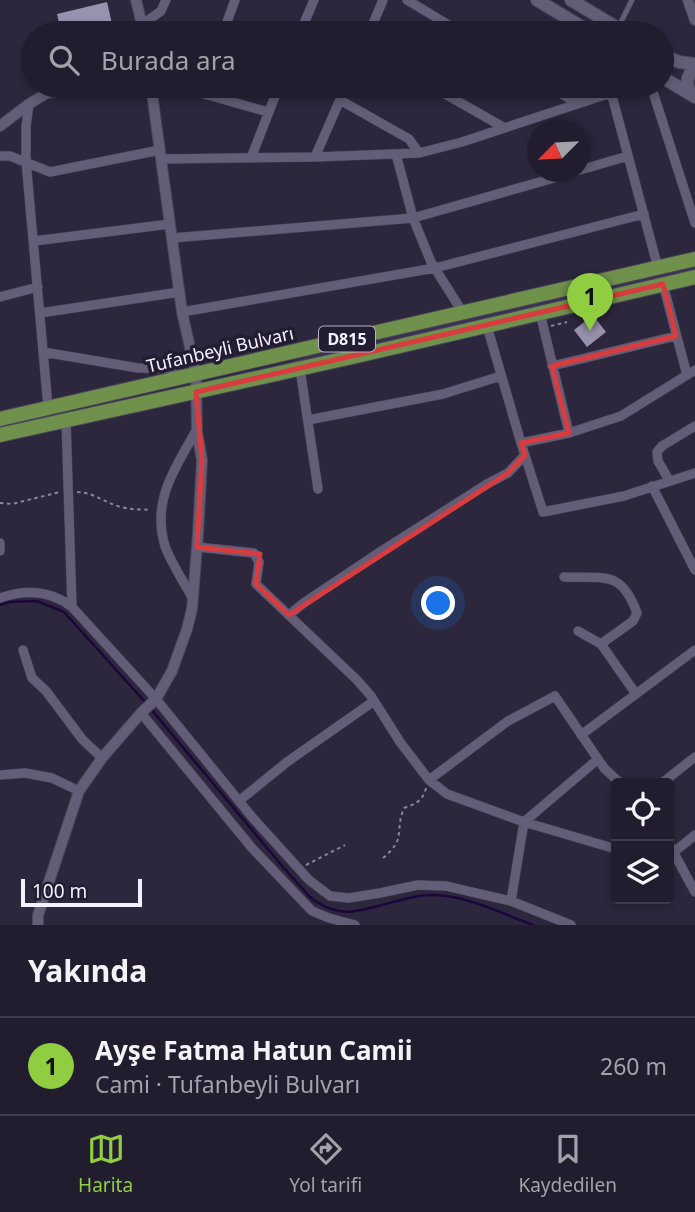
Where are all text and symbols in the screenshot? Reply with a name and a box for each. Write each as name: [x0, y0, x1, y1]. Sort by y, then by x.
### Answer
search box: [21, 21, 674, 98]
icon: search: [45, 41, 83, 79]
text: Burada ara: [101, 42, 236, 78]
north arrow: [527, 119, 590, 182]
pin: 1: [567, 273, 613, 331]
street label: Tufanbeyli Bulvarı: [144, 320, 296, 378]
road number: D815: [319, 326, 375, 352]
your location: [421, 586, 455, 620]
map controls: [611, 778, 674, 904]
button: locate: [611, 778, 674, 841]
button: layers: [611, 841, 674, 904]
scale bar: [21, 876, 142, 908]
text: 100 m: [32, 878, 87, 904]
text: Yakında: [28, 950, 147, 991]
text: Ayşe Fatma Hatun Camii: [95, 1032, 412, 1068]
text: 1: [44, 1050, 58, 1082]
text: 260 m: [600, 1050, 667, 1082]
text: Cami · Tufanbeyli Bulvarı: [95, 1068, 360, 1100]
tab: Harita: [78, 1130, 133, 1198]
tab: Yol tarifi: [289, 1130, 362, 1198]
tab: Kaydedilen: [518, 1130, 617, 1198]

